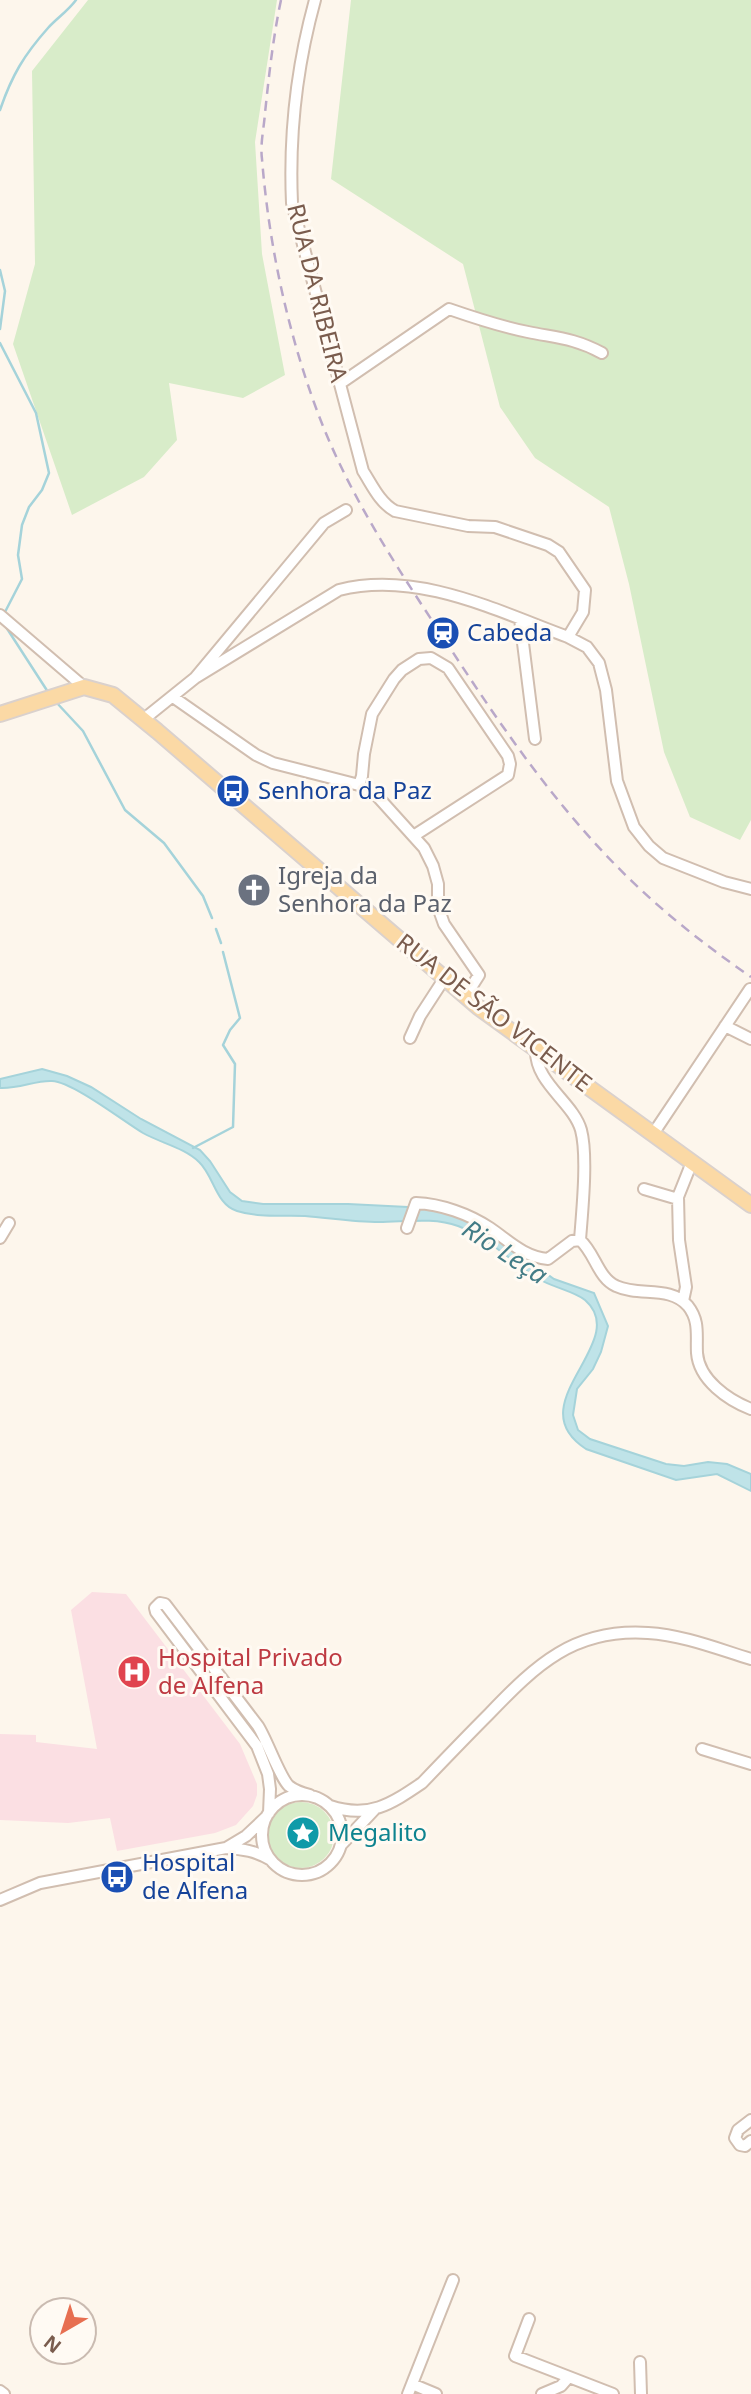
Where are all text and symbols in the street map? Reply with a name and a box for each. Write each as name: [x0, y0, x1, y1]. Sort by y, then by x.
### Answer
street label: RUA DA RIBEIRA: [280, 200, 357, 386]
station icon: Cabeda: [424, 614, 462, 652]
place label: Cabeda: [467, 615, 552, 648]
bus stop icon: Senhora da Paz: [214, 772, 252, 810]
place label: Senhora da Paz: [258, 773, 432, 806]
place label: Igreja da Senhora da Paz: [278, 858, 452, 919]
church icon: Igreja da Senhora da Paz: [235, 871, 273, 909]
street label: RUA DE SÃO VICENTE: [390, 925, 600, 1099]
water label: Rio Leça: [456, 1210, 555, 1292]
place label: Hospital Privado de Alfena: [158, 1640, 343, 1701]
hospital icon: Hospital Privado de Alfena: [115, 1653, 153, 1691]
place icon: Megalito: [284, 1814, 322, 1852]
place label: Megalito: [328, 1815, 427, 1848]
place label: Hospital de Alfena: [142, 1845, 248, 1906]
bus stop icon: Hospital de Alfena: [98, 1858, 136, 1896]
north arrow: [28, 2296, 98, 2366]
text: N: [38, 2329, 66, 2359]

